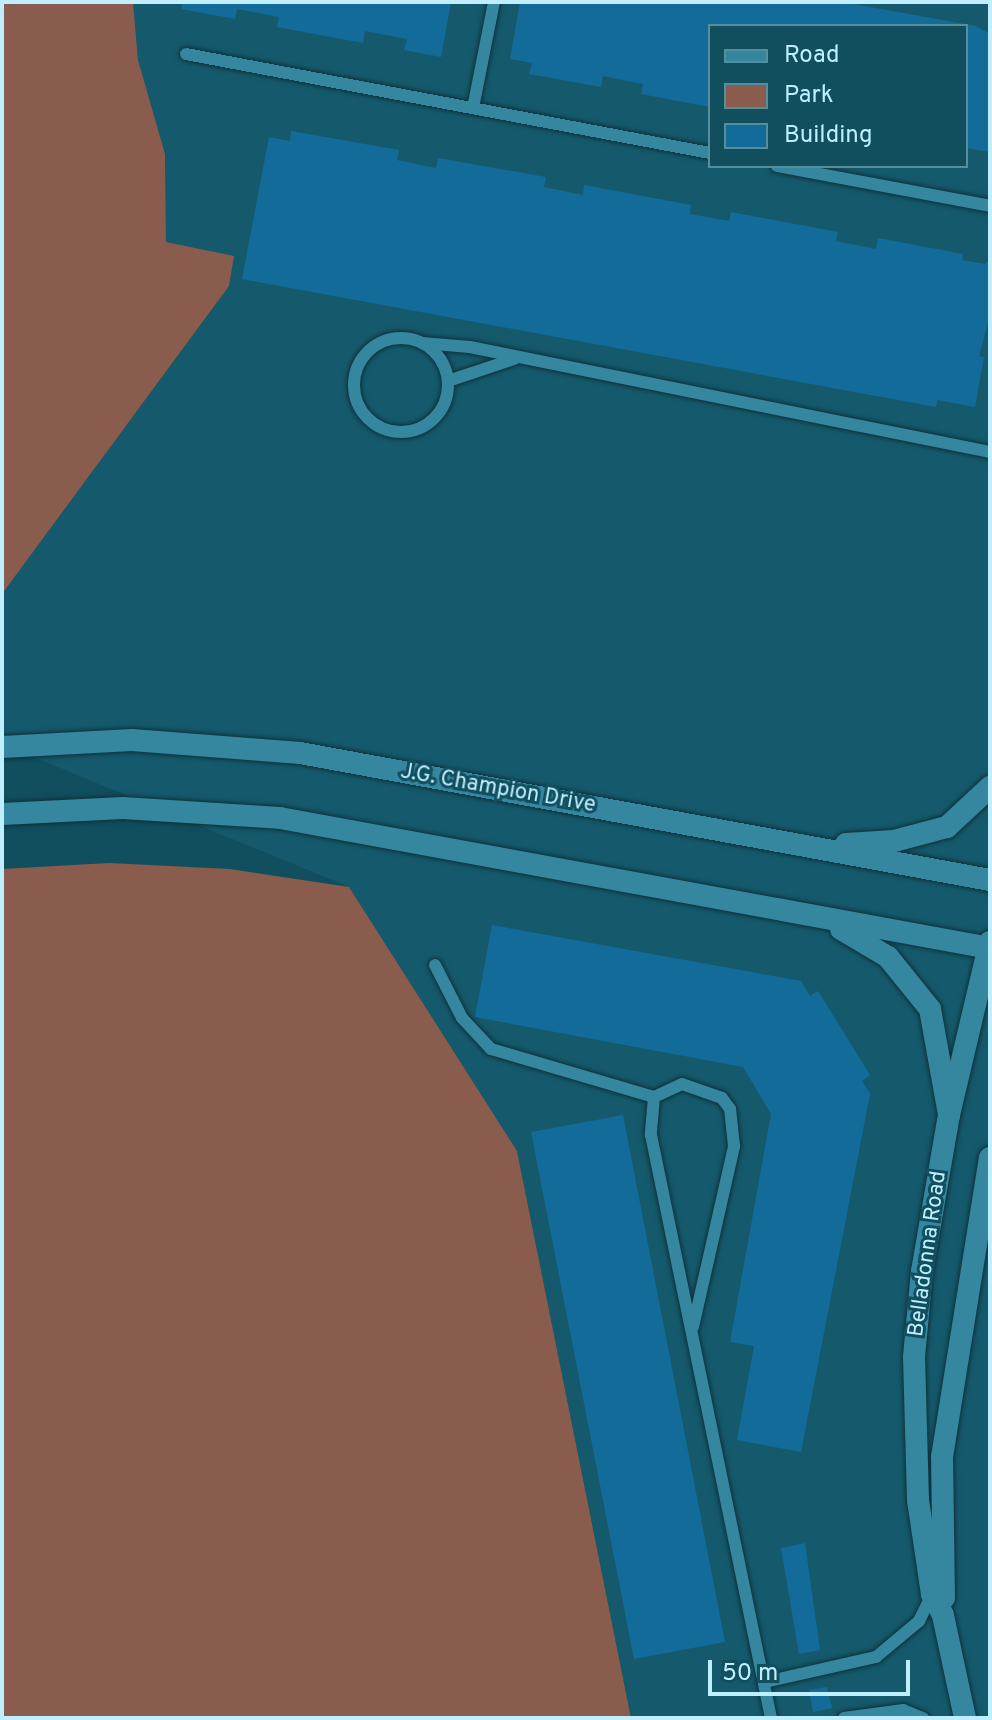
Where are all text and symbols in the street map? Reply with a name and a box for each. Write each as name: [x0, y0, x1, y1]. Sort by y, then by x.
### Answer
legend: [708, 24, 968, 168]
text: Road: [784, 41, 840, 71]
text: Park: [784, 81, 834, 111]
text: Building: [784, 121, 873, 151]
street label: J.G. Champion Drive: [398, 759, 598, 819]
street label: Belladonna Road: [903, 1169, 953, 1339]
scale bar: [712, 1644, 914, 1694]
text: 50 m: [722, 1659, 778, 1689]

